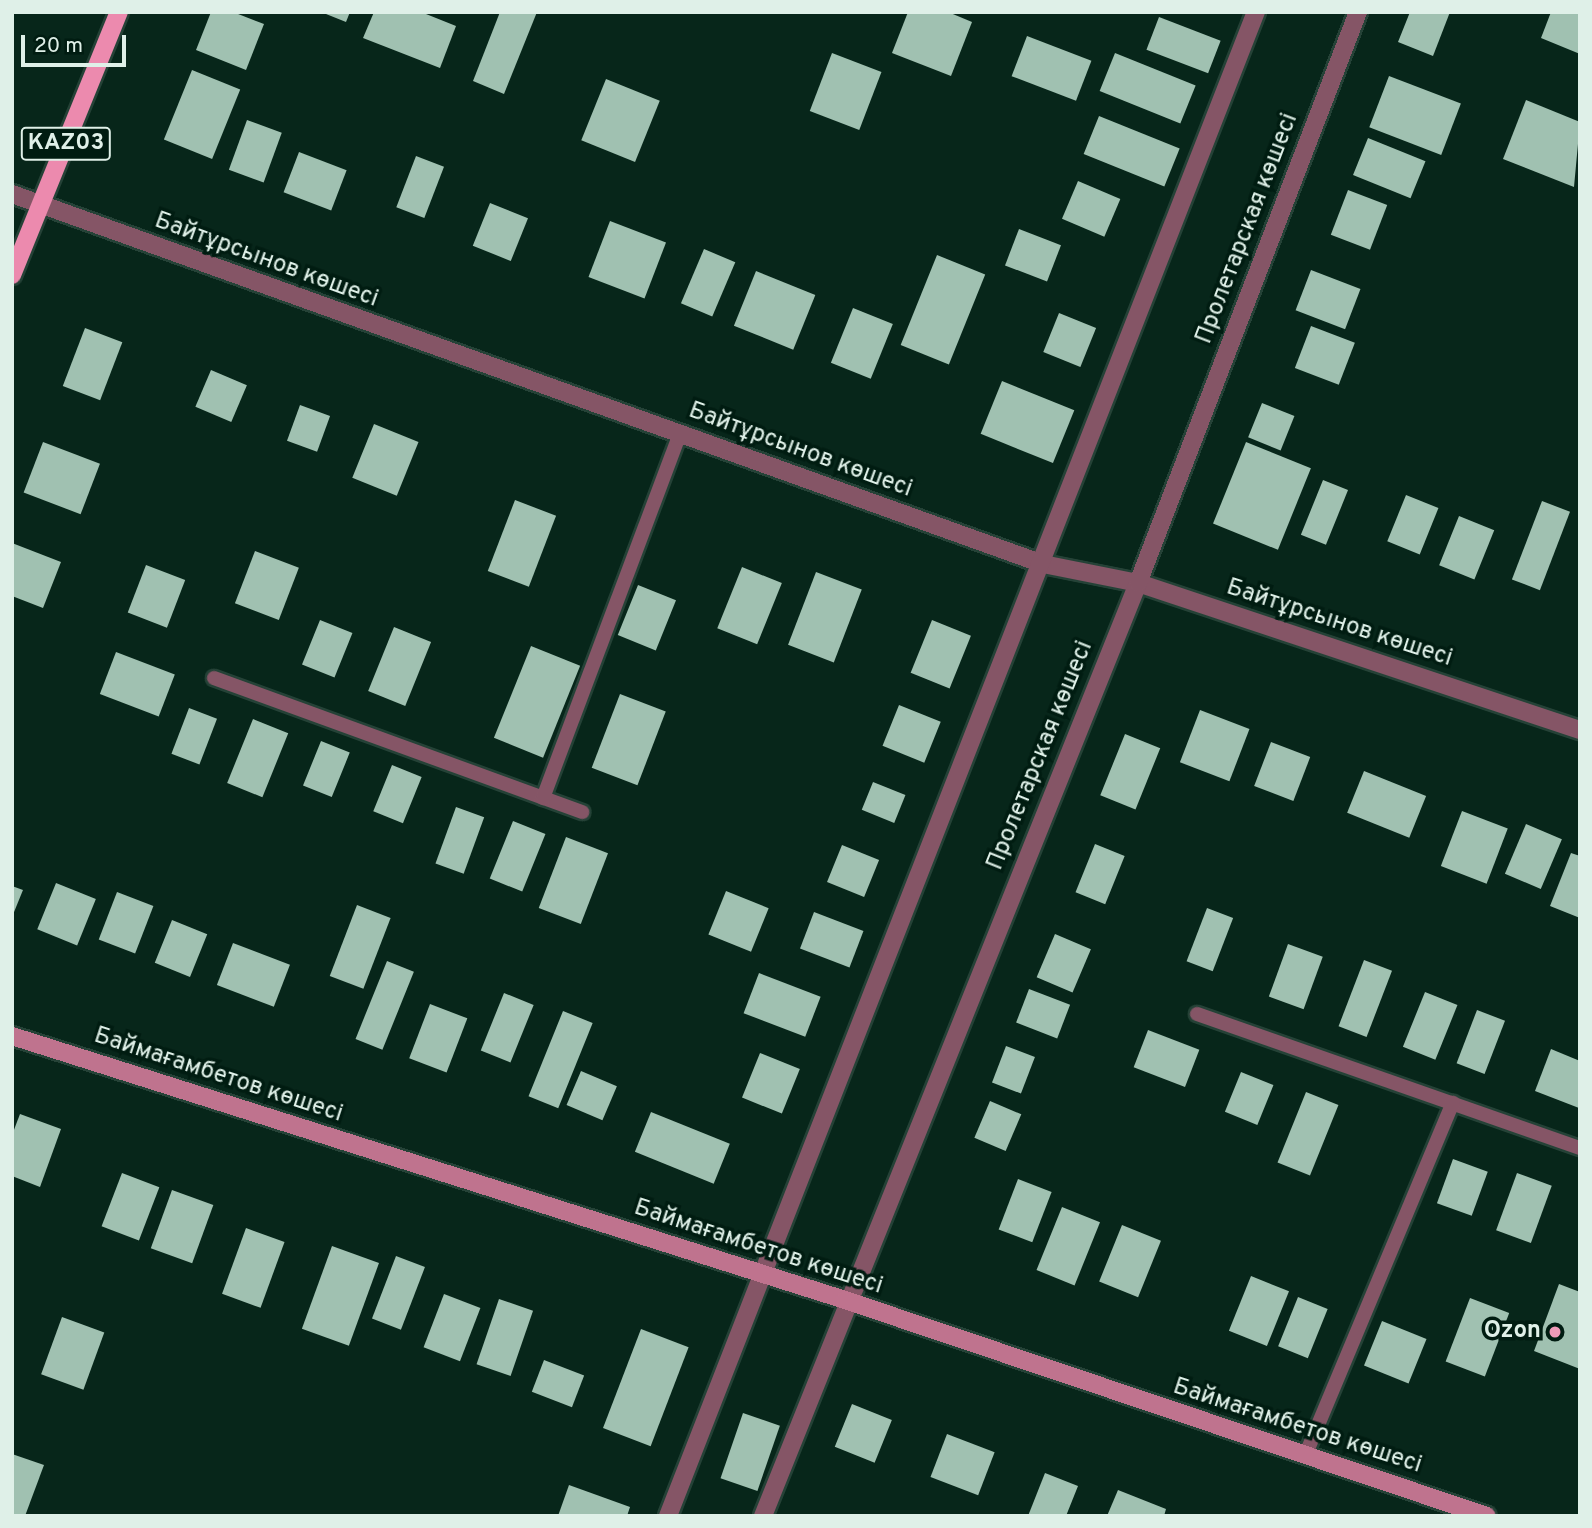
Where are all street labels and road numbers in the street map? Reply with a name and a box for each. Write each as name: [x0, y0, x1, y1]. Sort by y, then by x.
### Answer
street label: Пролетарская көшесі: [1191, 110, 1305, 348]
road number: KАZ03: [20, 125, 112, 164]
street label: Байтұрсынов көшесі: [150, 207, 382, 315]
street label: Байтұрсынов көшесі: [684, 397, 916, 505]
street label: Байтұрсынов көшесі: [1222, 574, 1456, 674]
street label: Пролетарская көшесі: [982, 637, 1100, 875]
street label: Баймағамбетов көшесі: [90, 1022, 346, 1130]
street label: Баймағамбетов көшесі: [630, 1194, 886, 1302]
street label: Баймағамбетов көшесі: [1169, 1373, 1425, 1481]

